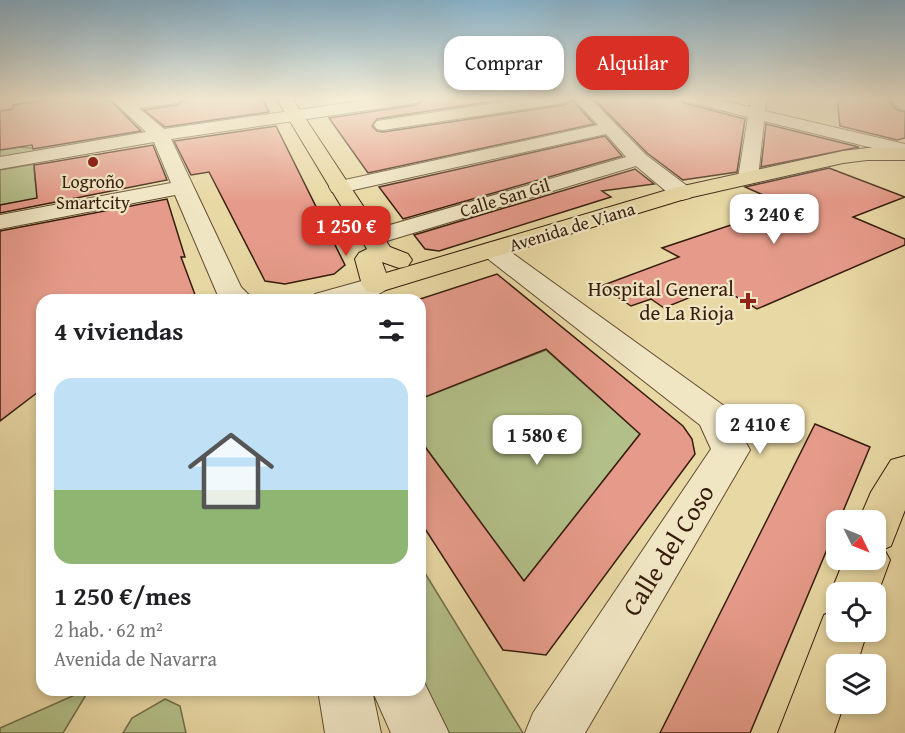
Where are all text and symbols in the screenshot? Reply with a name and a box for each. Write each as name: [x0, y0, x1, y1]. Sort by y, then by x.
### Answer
chip: Comprar: [444, 36, 564, 90]
chip: Alquilar: [576, 36, 689, 90]
marker: Logroño Smartcity: [86, 155, 100, 169]
place label: Logroño Smartcity: [56, 168, 130, 216]
street label: Calle San Gil: [456, 171, 553, 224]
street label: Avenida de Viana: [506, 194, 639, 258]
pin: 3 240 €: [719, 194, 829, 245]
text: 3 240 €: [744, 199, 804, 228]
pin: 1 250 €: [291, 206, 401, 257]
text: 1 250 €: [316, 211, 376, 240]
place label: Hospital General de La Rioja: [588, 273, 734, 328]
marker: Hospital General de La Rioja: [739, 292, 757, 310]
text: 4 viviendas: [54, 311, 184, 350]
icon: filters: [375, 314, 408, 347]
pin: 2 410 €: [705, 404, 815, 455]
text: 2 410 €: [730, 409, 790, 438]
pin: 1 580 €: [482, 415, 592, 466]
icon: home: [177, 417, 285, 525]
text: 1 580 €: [507, 420, 567, 449]
street label: Calle del Coso: [612, 476, 724, 623]
north arrow: [826, 510, 886, 570]
map controls: [826, 510, 886, 714]
text: 1 250 €/mes: [54, 576, 191, 615]
button: locate: [826, 582, 886, 642]
text: 2 hab. · 62 m²: [54, 615, 163, 644]
text: Avenida de Navarra: [54, 644, 217, 673]
button: layers: [826, 654, 886, 714]

